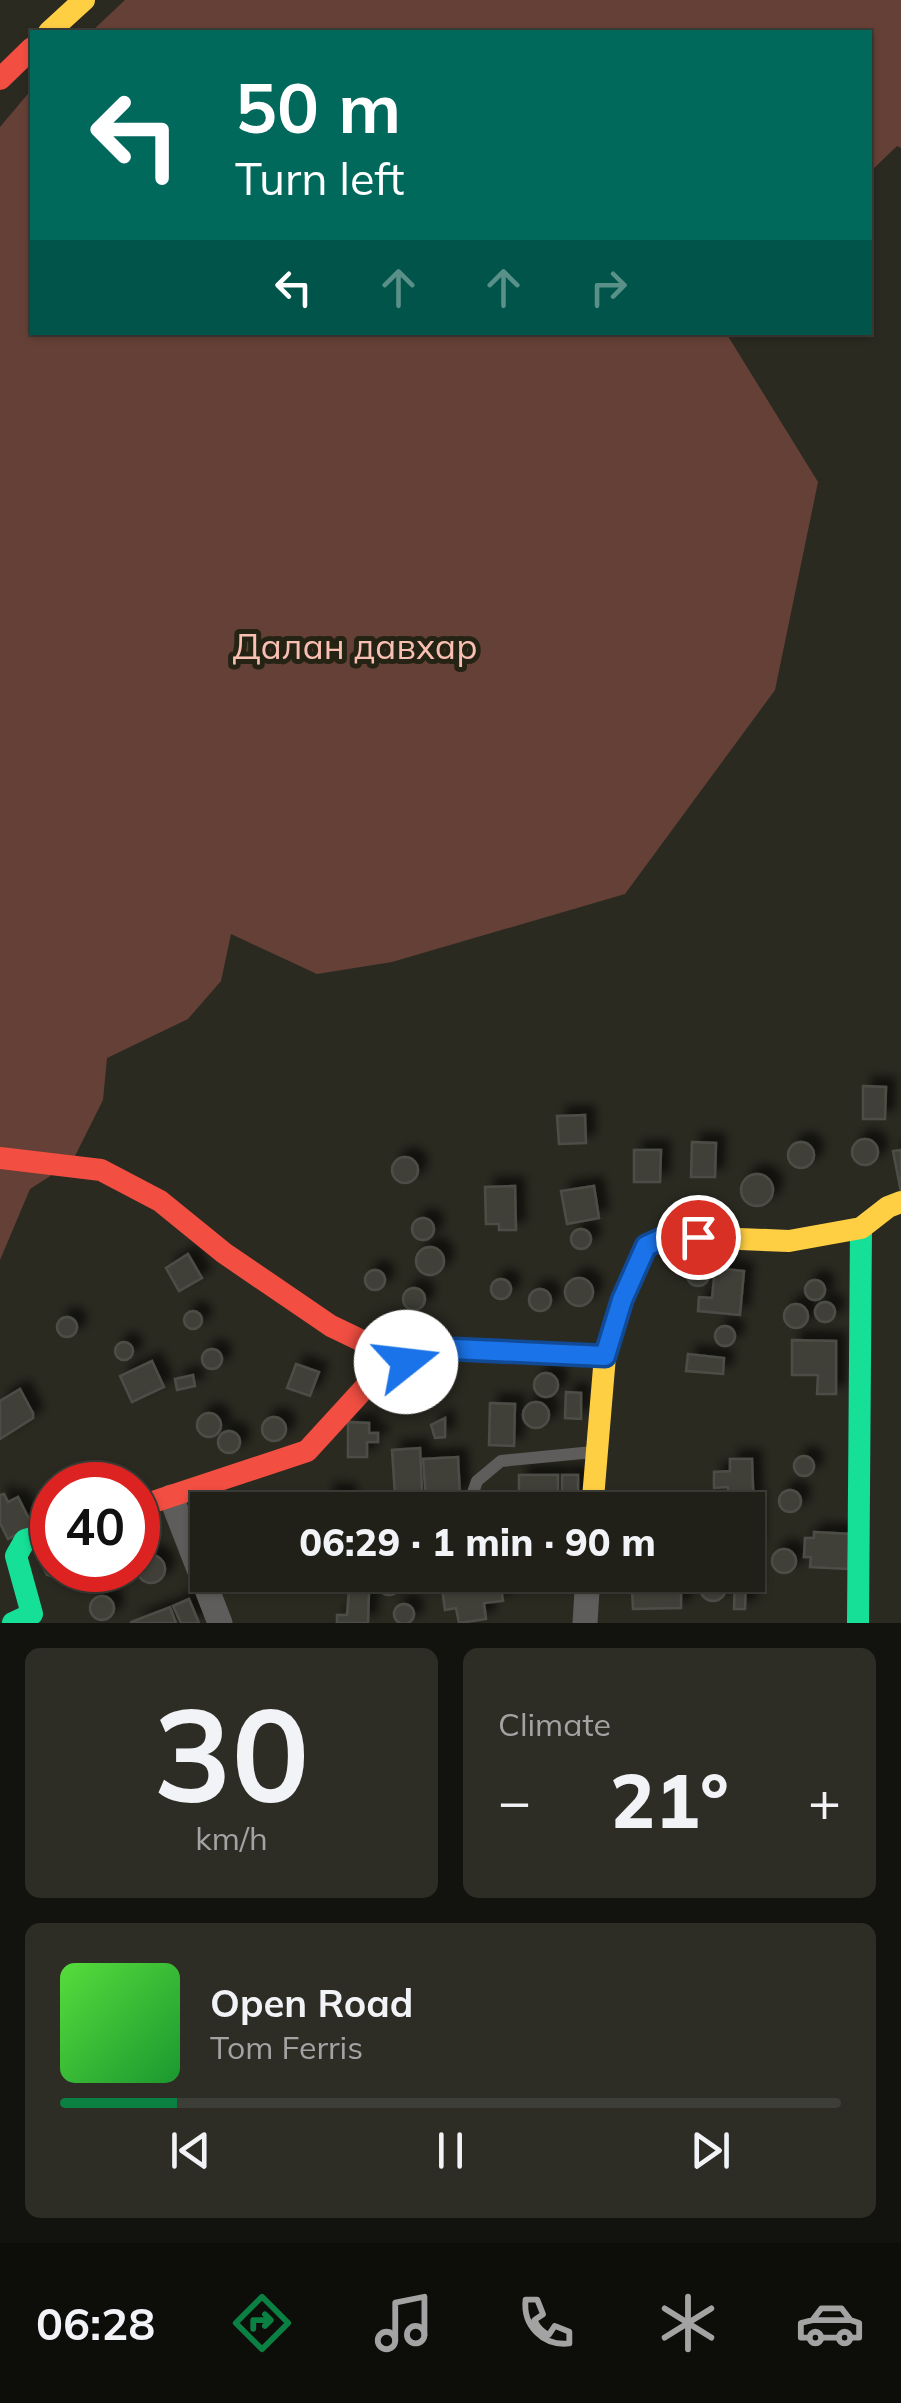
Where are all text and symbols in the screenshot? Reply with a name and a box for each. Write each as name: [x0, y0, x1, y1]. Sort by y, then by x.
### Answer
text: 50 m: [235, 63, 401, 151]
icon: left: [70, 70, 200, 200]
text: Turn left: [235, 150, 404, 206]
icon: left: [266, 260, 321, 315]
icon: ahead: [371, 260, 426, 315]
icon: ahead: [476, 260, 531, 315]
icon: right: [581, 260, 636, 315]
park label: Далан давхар: [232, 624, 478, 668]
pin: [656, 1195, 741, 1280]
icon: arrive: [671, 1210, 726, 1265]
position arrow: [354, 1310, 458, 1414]
speed limit sign: 40: [30, 1462, 160, 1592]
text: 06:29 · 1 min · 90 m: [299, 1518, 656, 1566]
text: 30: [153, 1671, 310, 1835]
text: Climate: [498, 1704, 611, 1744]
text: 21°: [610, 1753, 729, 1847]
text: −: [498, 1766, 531, 1835]
text: +: [808, 1766, 841, 1835]
text: km/h: [195, 1818, 268, 1858]
text: Open Road: [210, 1979, 413, 2027]
text: Tom Ferris: [210, 2027, 363, 2067]
icon: previous: [163, 2123, 218, 2178]
icon: pause: [423, 2123, 478, 2178]
icon: next: [683, 2123, 738, 2178]
icon: directions: [227, 2288, 297, 2358]
icon: music: [369, 2288, 439, 2358]
icon: phone: [511, 2288, 581, 2358]
icon: climate: [653, 2288, 723, 2358]
icon: car: [795, 2288, 865, 2358]
text: 06:28: [36, 2295, 155, 2351]

